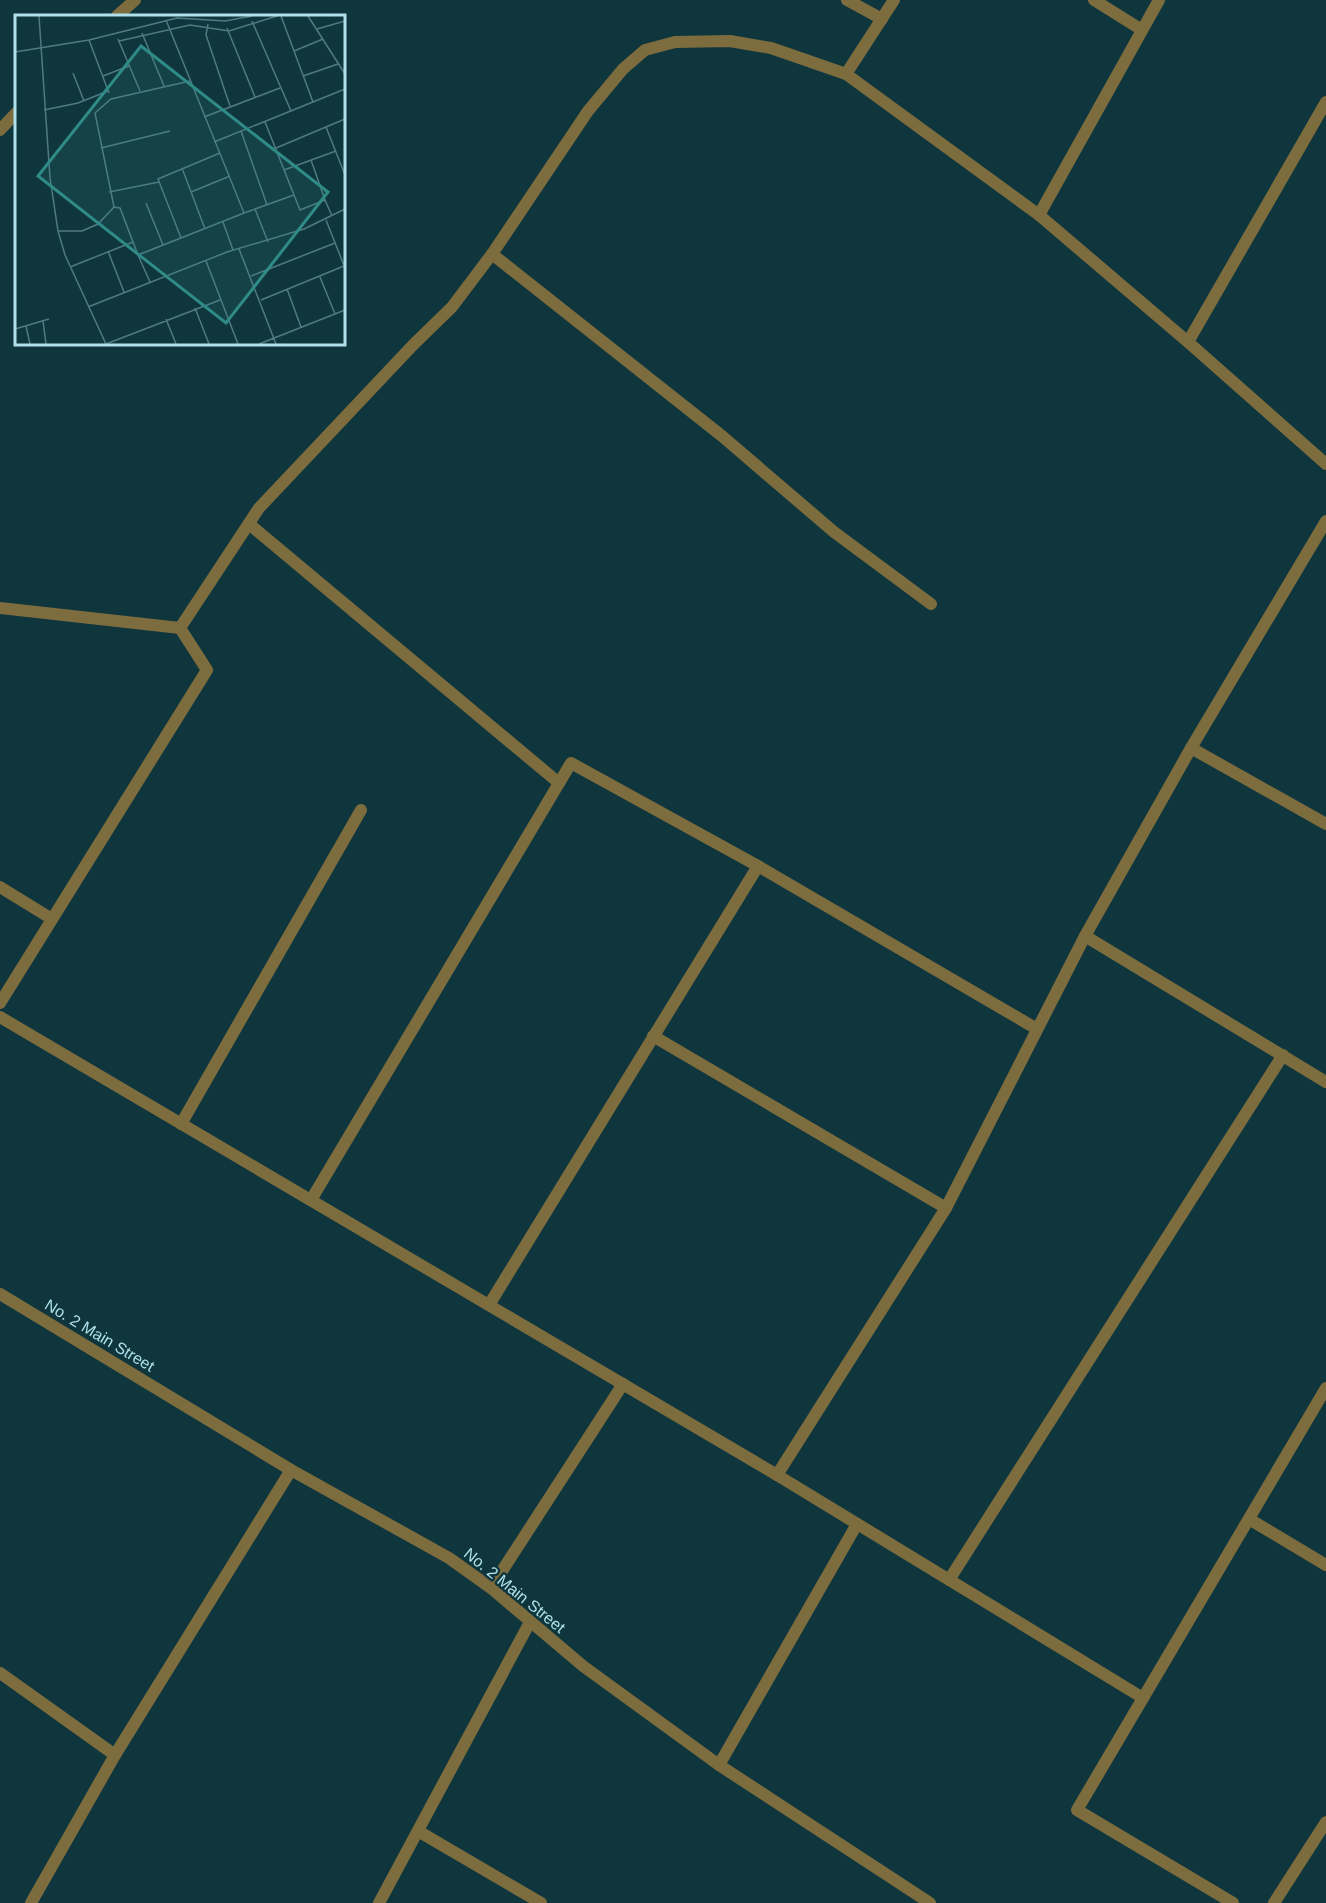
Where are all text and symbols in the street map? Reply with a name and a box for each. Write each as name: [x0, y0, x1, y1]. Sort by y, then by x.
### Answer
inset map: [15, 15, 345, 345]
street label: No. 2 Main Street: [42, 1296, 158, 1375]
street label: No. 2 Main Street: [461, 1545, 569, 1637]

